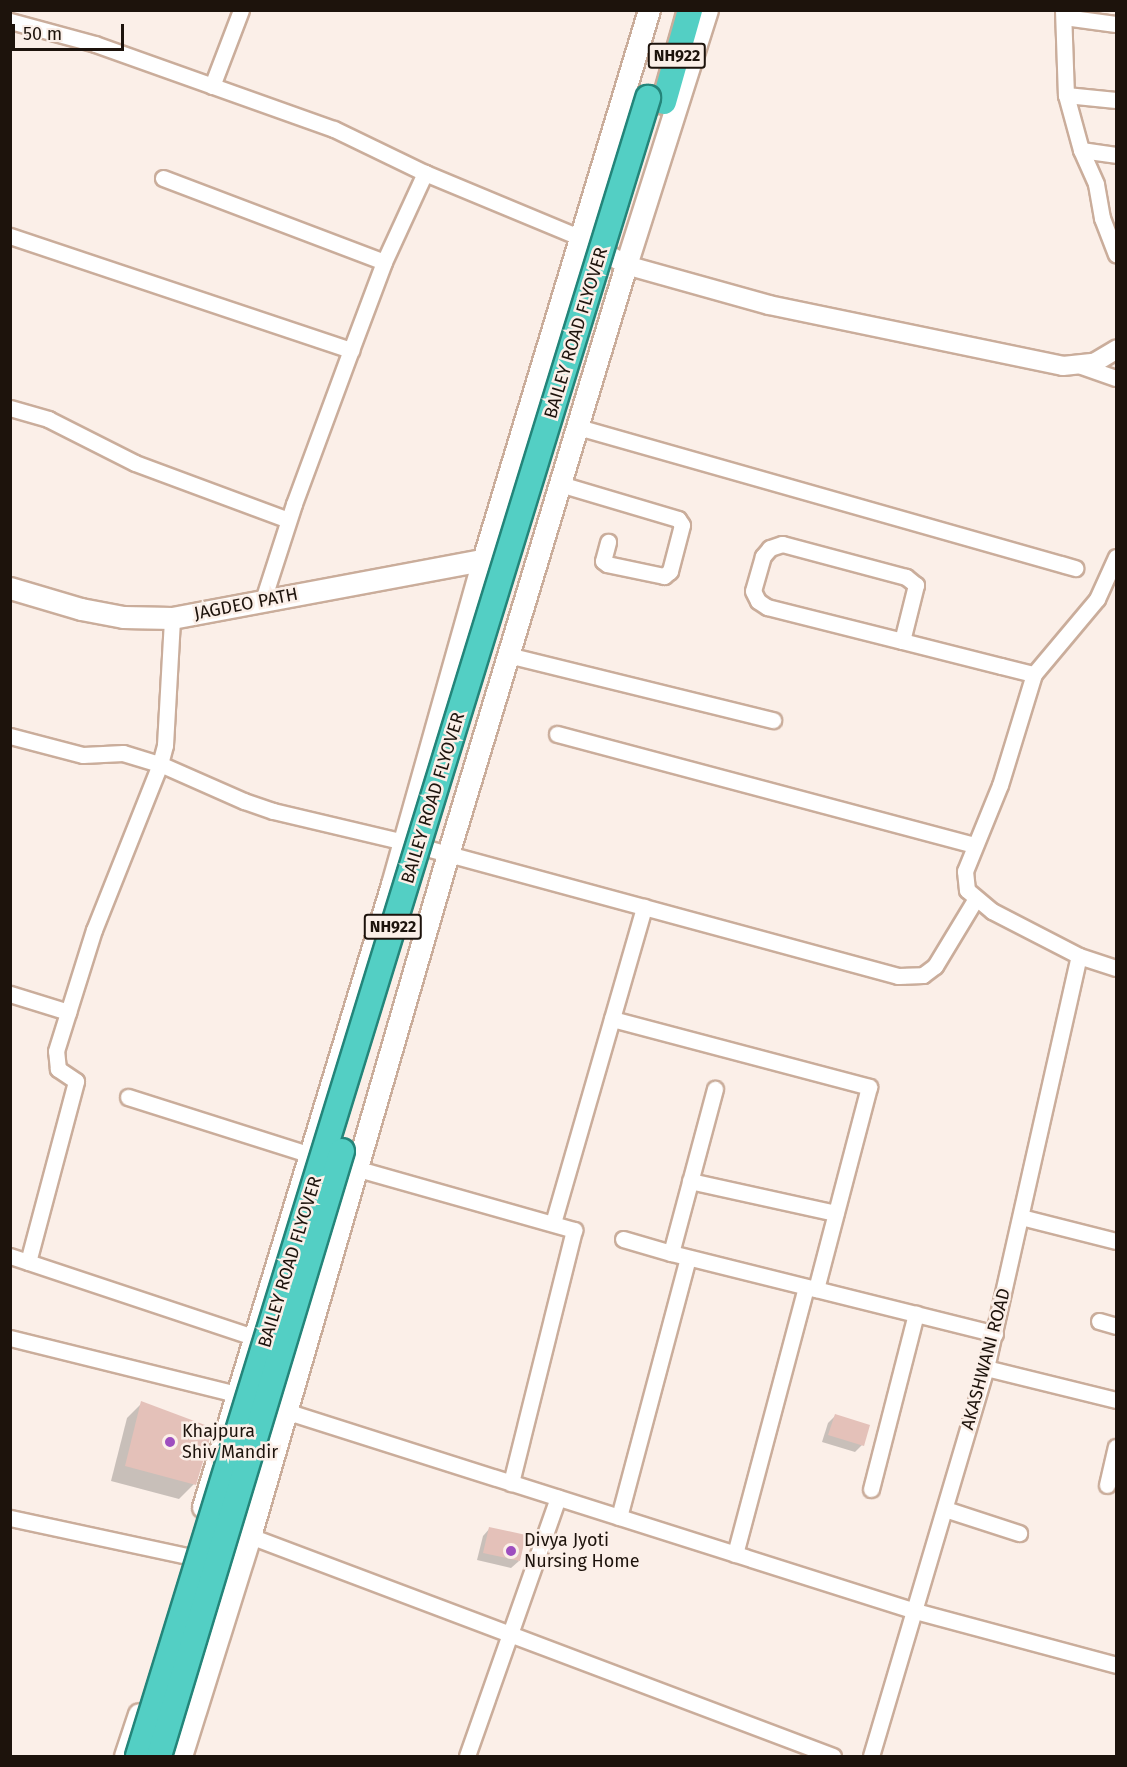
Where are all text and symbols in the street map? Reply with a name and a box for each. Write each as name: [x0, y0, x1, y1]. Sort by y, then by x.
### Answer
scale bar: [15, 12, 128, 50]
text: 50 m: [23, 23, 62, 45]
road number: NH922: [647, 43, 707, 69]
street label: BAILEY ROAD FLYOVER: [540, 245, 612, 421]
street label: JAGDEO PATH: [192, 583, 300, 625]
street label: BAILEY ROAD FLYOVER: [397, 710, 469, 886]
road number: NH922: [363, 914, 423, 940]
street label: BAILEY ROAD FLYOVER: [254, 1174, 326, 1350]
street label: AKASHWANI ROAD: [957, 1286, 1015, 1432]
place label: Khajpura Shiv Mandir: [182, 1421, 278, 1464]
marker: Khajpura Shiv Mandir: [163, 1435, 177, 1449]
place label: Divya Jyoti Nursing Home: [524, 1530, 640, 1572]
marker: Divya Jyoti Nursing Home: [502, 1542, 520, 1560]

